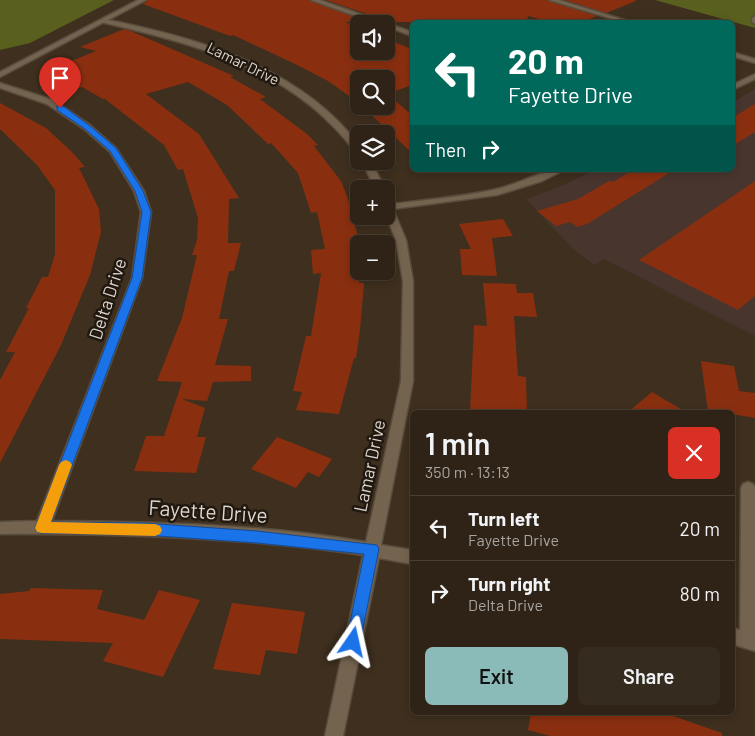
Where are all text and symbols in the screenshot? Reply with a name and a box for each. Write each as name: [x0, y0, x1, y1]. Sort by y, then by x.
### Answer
map controls: [350, 15, 395, 280]
button: sound: [350, 15, 395, 60]
street label: Lamar Drive: [204, 38, 282, 88]
text: 20 m: [508, 39, 584, 81]
icon: left: [425, 40, 490, 105]
pin: [39, 57, 81, 108]
icon: arrive: [46, 64, 74, 92]
button: search: [350, 70, 395, 115]
text: Fayette Drive: [508, 81, 633, 107]
button: layers: [350, 125, 395, 170]
icon: right: [476, 135, 504, 163]
text: Then: [425, 138, 466, 161]
button: +: [350, 180, 395, 225]
button: −: [350, 235, 395, 280]
street label: Delta Drive: [84, 255, 131, 342]
street label: Lamar Drive: [349, 418, 390, 514]
text: 1 min: [425, 425, 490, 461]
button: close: [668, 427, 720, 479]
text: 350 m · 13:13: [425, 462, 510, 481]
street label: Fayette Drive: [148, 494, 269, 527]
text: Turn left: [468, 507, 539, 530]
icon: left: [425, 514, 453, 542]
text: 20 m: [680, 517, 720, 540]
text: Fayette Drive: [468, 530, 559, 549]
text: Turn right: [468, 572, 550, 595]
icon: right: [425, 579, 453, 607]
text: 80 m: [680, 582, 720, 605]
text: Delta Drive: [468, 595, 543, 614]
position arrow: [326, 615, 378, 667]
button: Exit: [425, 647, 568, 705]
button: Share: [578, 647, 720, 705]

